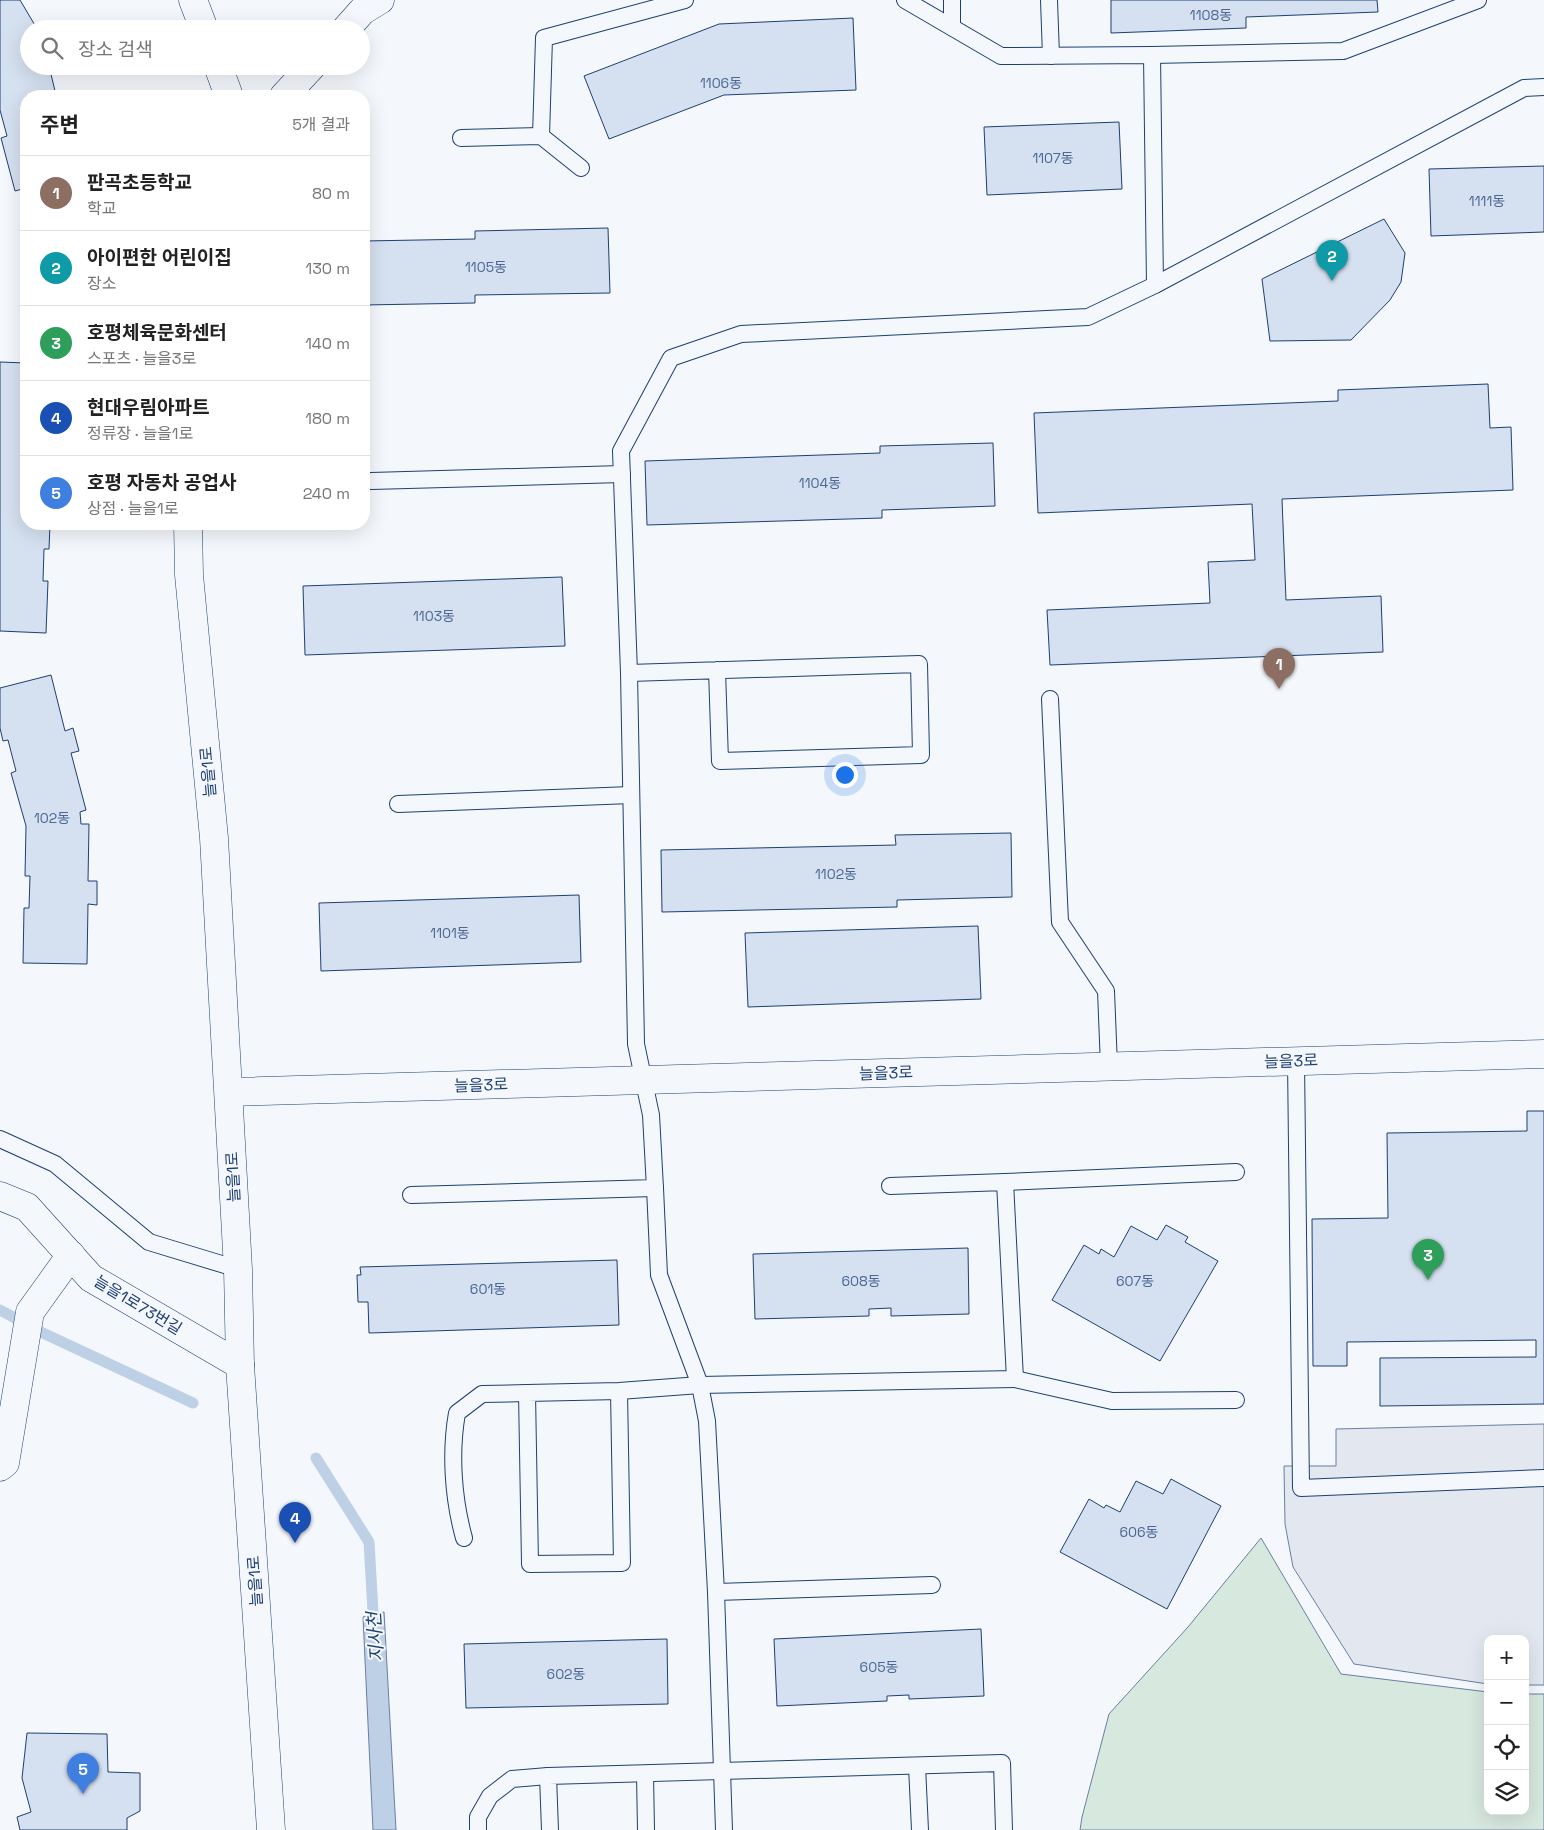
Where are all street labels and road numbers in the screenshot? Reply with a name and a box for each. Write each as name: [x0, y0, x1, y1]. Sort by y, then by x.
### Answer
street label: 늘을1로: [195, 745, 221, 798]
street label: 늘을3로: [1264, 1050, 1319, 1072]
street label: 늘을3로: [859, 1062, 914, 1084]
street label: 늘을3로: [454, 1074, 509, 1096]
street label: 늘을1로: [221, 1151, 245, 1203]
street label: 늘을1로73번길: [90, 1271, 186, 1339]
street label: 늘을1로: [243, 1555, 267, 1607]

